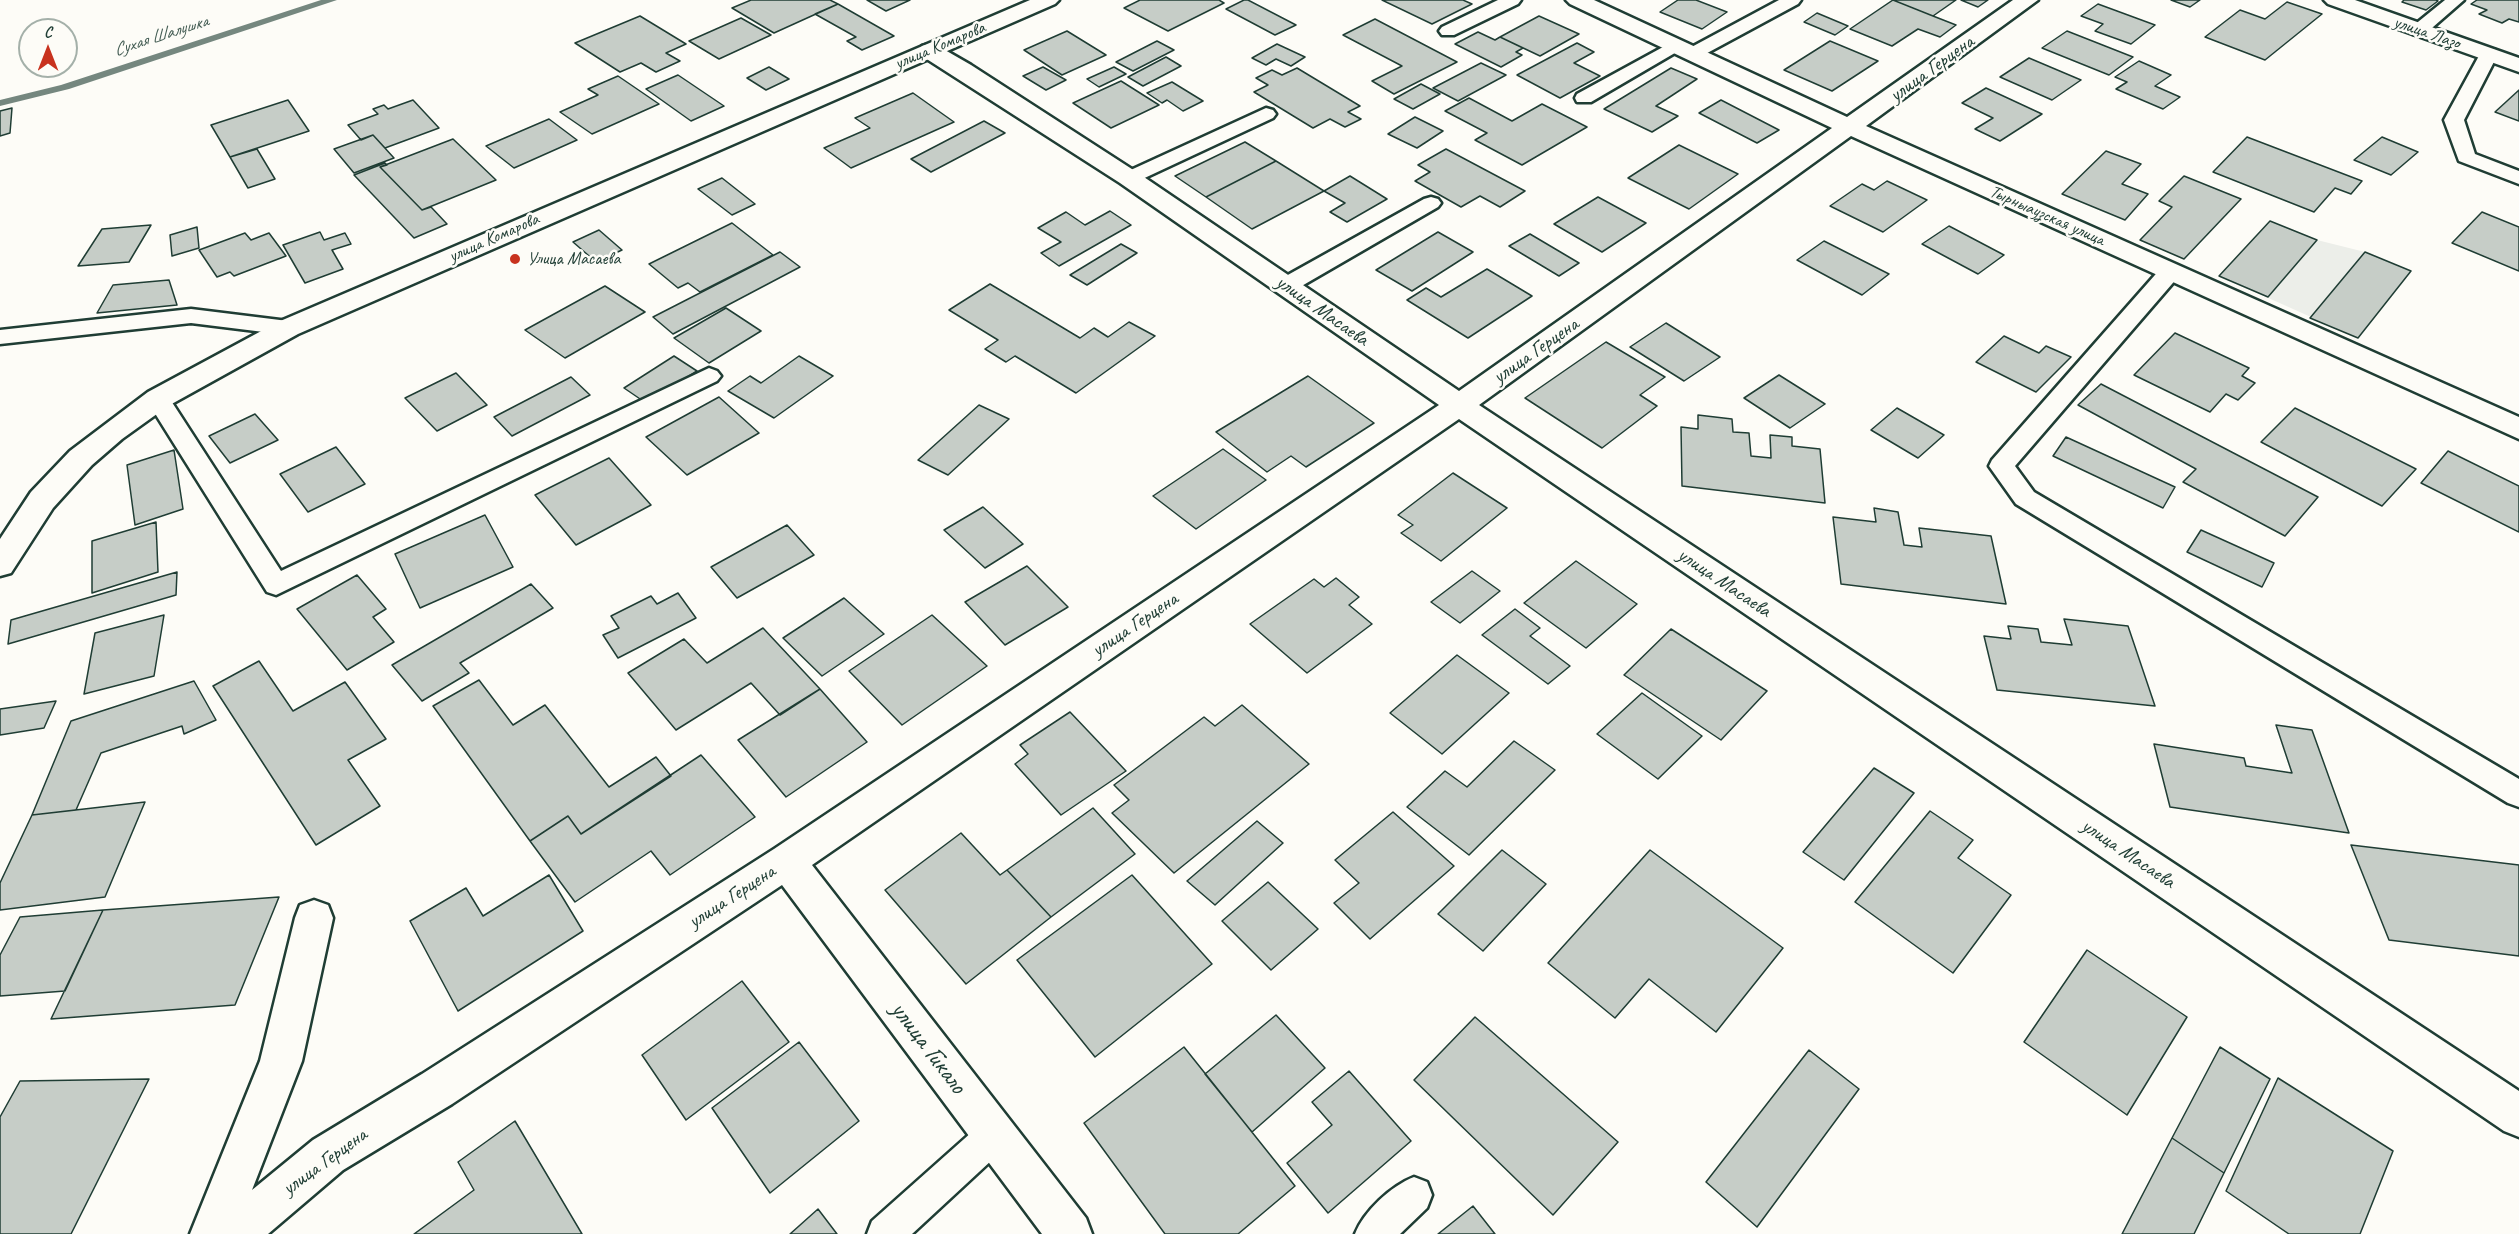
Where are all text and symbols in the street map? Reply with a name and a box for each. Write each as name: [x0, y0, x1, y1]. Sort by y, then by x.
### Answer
water label: Сухая Шалушка: [111, 11, 211, 61]
street label: улица Лазо: [2391, 12, 2463, 54]
street label: улица Комарова: [891, 17, 989, 75]
north arrow: [18, 18, 78, 78]
text: С: [44, 22, 52, 42]
street label: улица Герцена: [1885, 30, 1979, 108]
street label: Тырныаузская улица: [1986, 181, 2108, 251]
street label: улица Комарова: [446, 209, 542, 267]
place label: Улица Масаева: [527, 248, 620, 270]
marker: Улица Масаева: [508, 252, 522, 266]
street label: улица Масаева: [1271, 270, 1373, 352]
street label: улица Герцена: [1488, 312, 1584, 390]
street label: улица Масаева: [1672, 542, 1776, 624]
street label: улица Герцена: [1087, 587, 1183, 663]
street label: улица Масаева: [2076, 813, 2180, 895]
street label: улица Герцена: [684, 859, 780, 935]
street label: улица Гикало: [883, 996, 973, 1100]
street label: улица Герцена: [278, 1123, 372, 1201]

